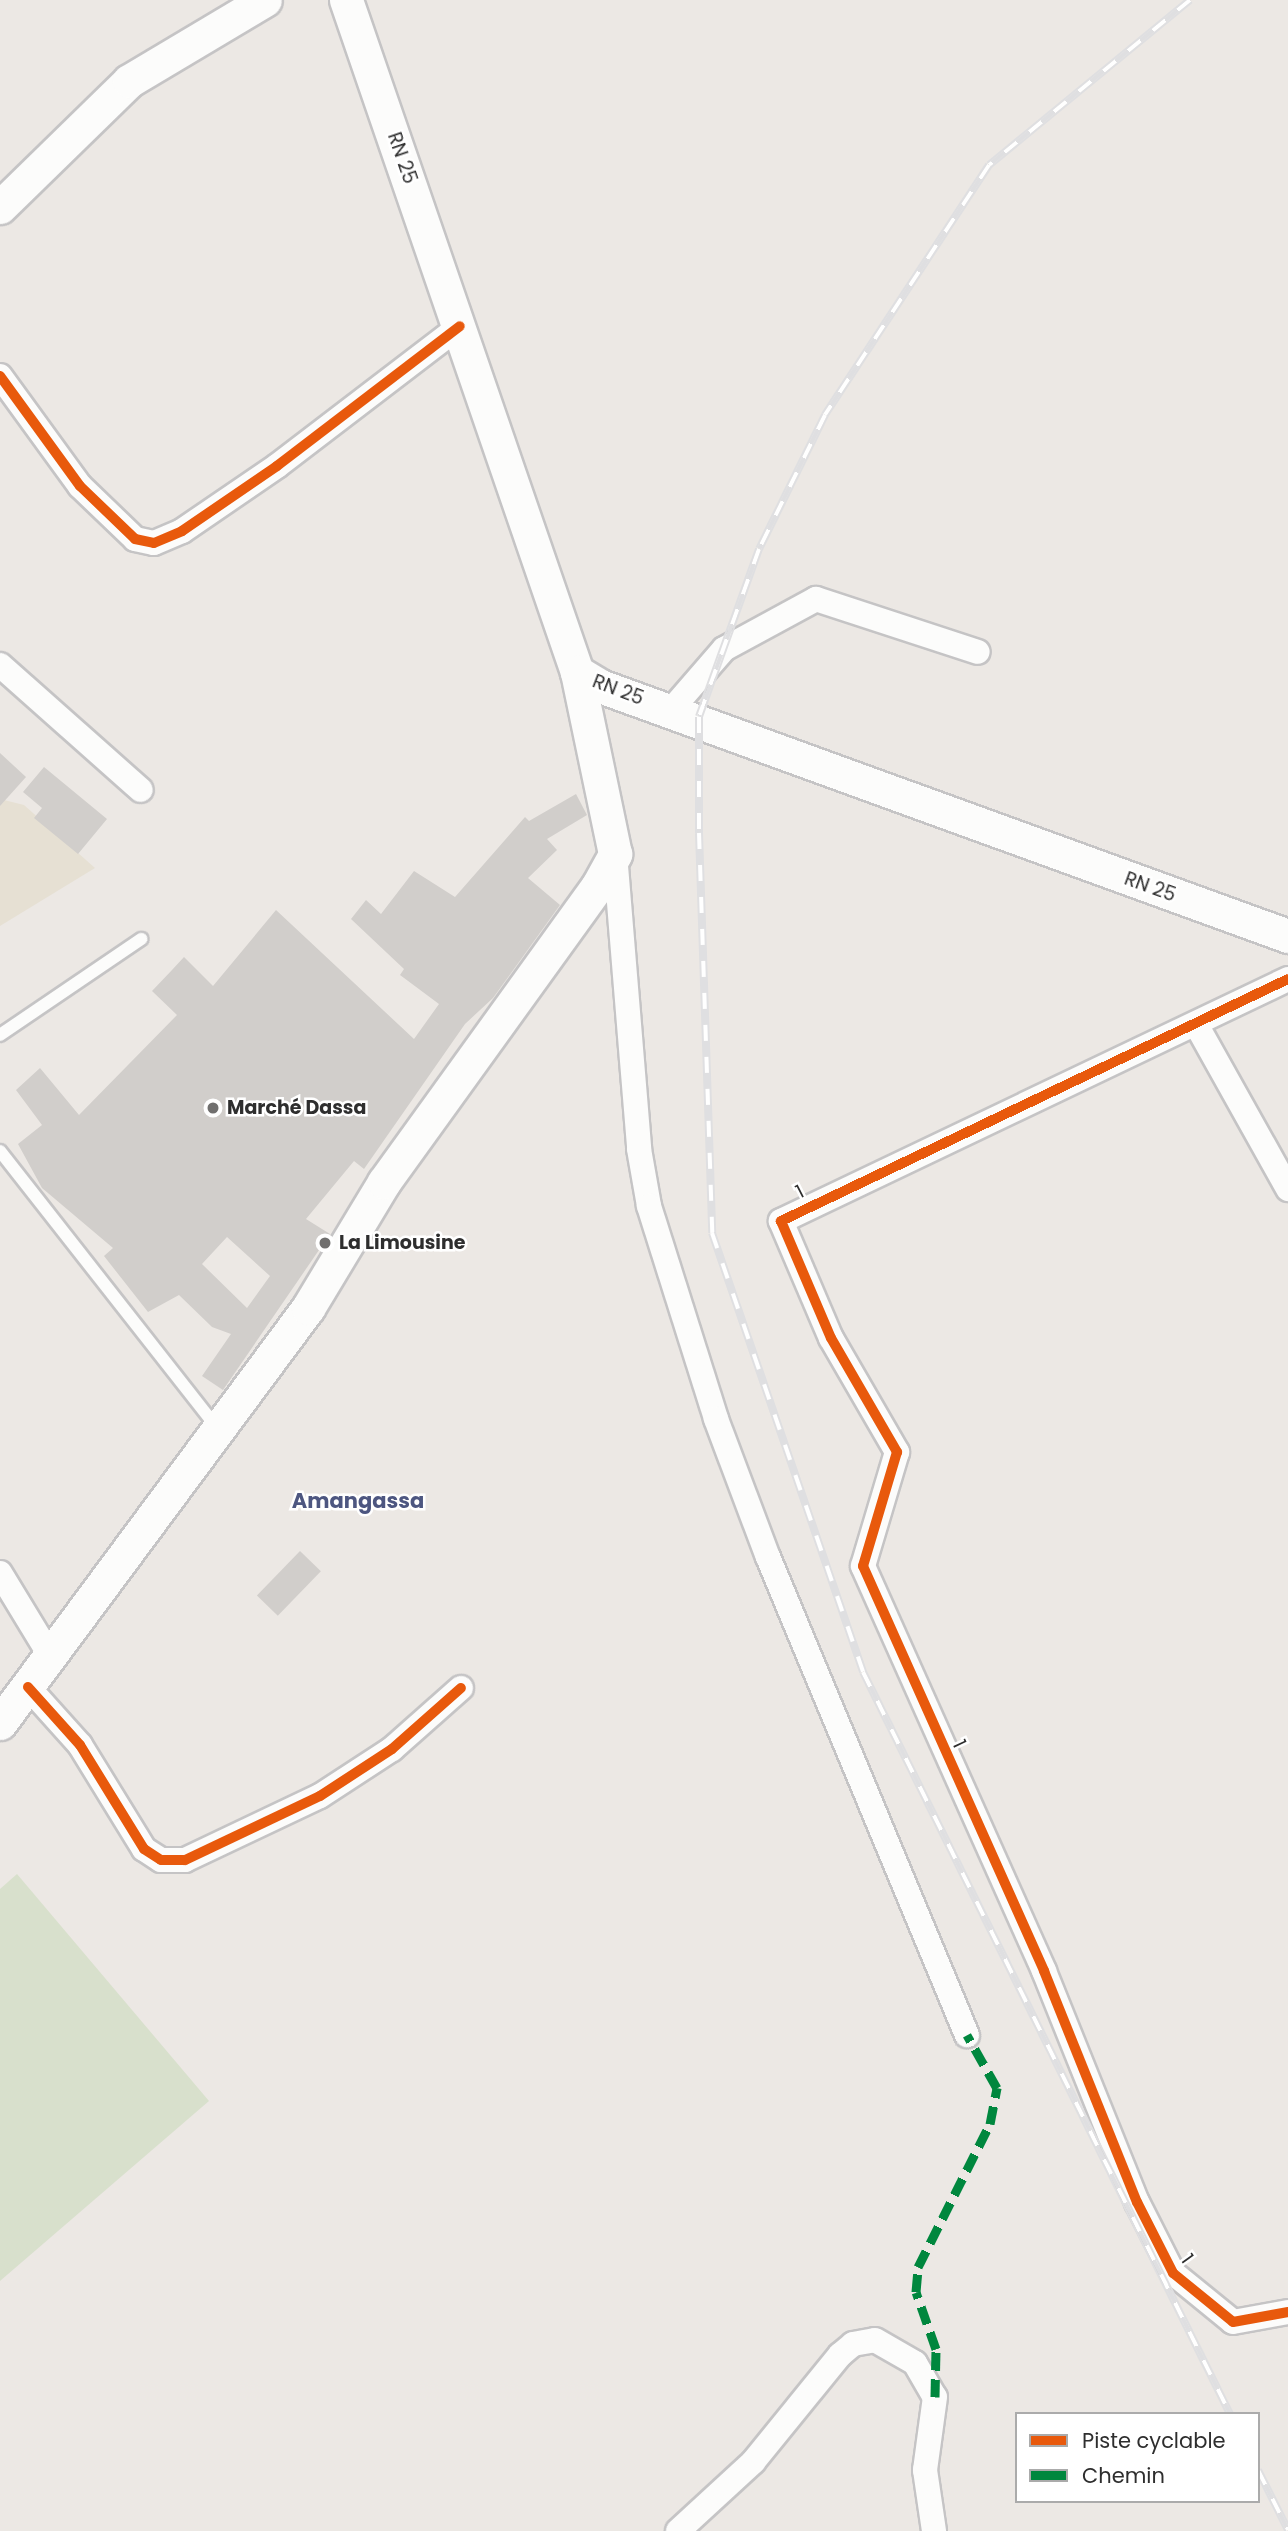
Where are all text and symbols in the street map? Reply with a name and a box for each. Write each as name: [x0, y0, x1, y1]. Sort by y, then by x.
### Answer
street label: RN 25: [383, 129, 421, 187]
street label: RN 25: [589, 670, 647, 710]
street label: RN 25: [1121, 867, 1179, 907]
place label: Marché Dassa: [227, 1097, 366, 1119]
marker: Marché Dassa: [205, 1100, 221, 1116]
street label: 1: [792, 1180, 808, 1204]
place label: La Limousine: [339, 1232, 465, 1254]
marker: La Limousine: [317, 1235, 333, 1251]
district label: Amangassa: [292, 1488, 424, 1514]
street label: 1: [947, 1736, 971, 1752]
street label: 1: [1176, 2250, 1198, 2268]
legend: [1015, 2412, 1260, 2503]
text: Piste cyclable: [1082, 2426, 1226, 2455]
text: Chemin: [1082, 2461, 1165, 2490]

